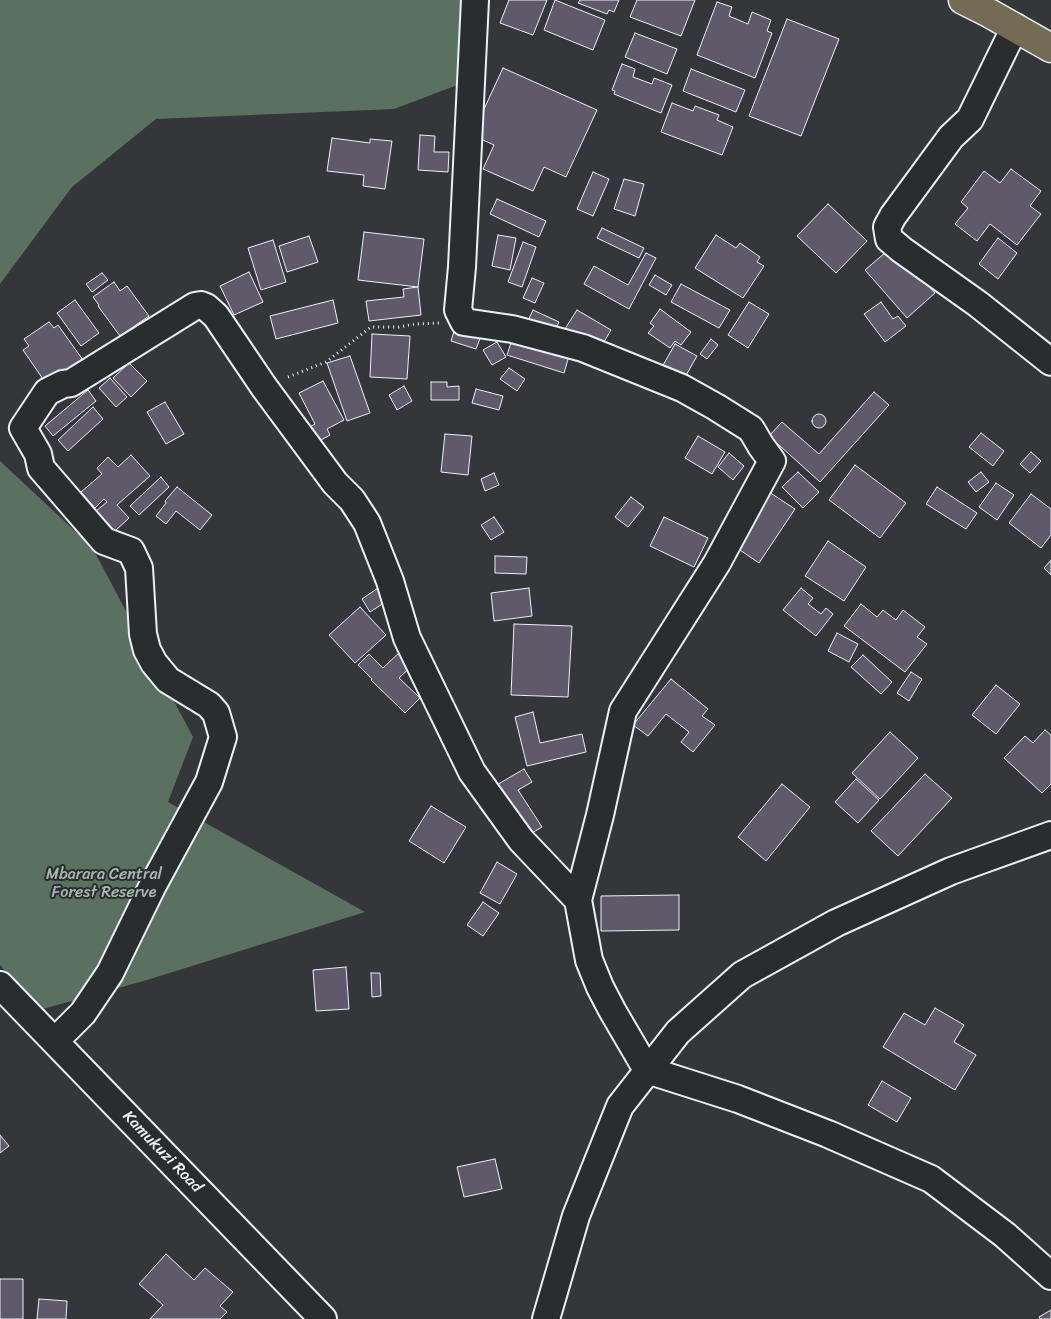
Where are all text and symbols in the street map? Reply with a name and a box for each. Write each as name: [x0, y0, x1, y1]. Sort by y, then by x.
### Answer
park label: Mbarara Central Forest Reserve: [46, 865, 162, 903]
street label: Kamukuzi Road: [118, 1107, 206, 1197]

